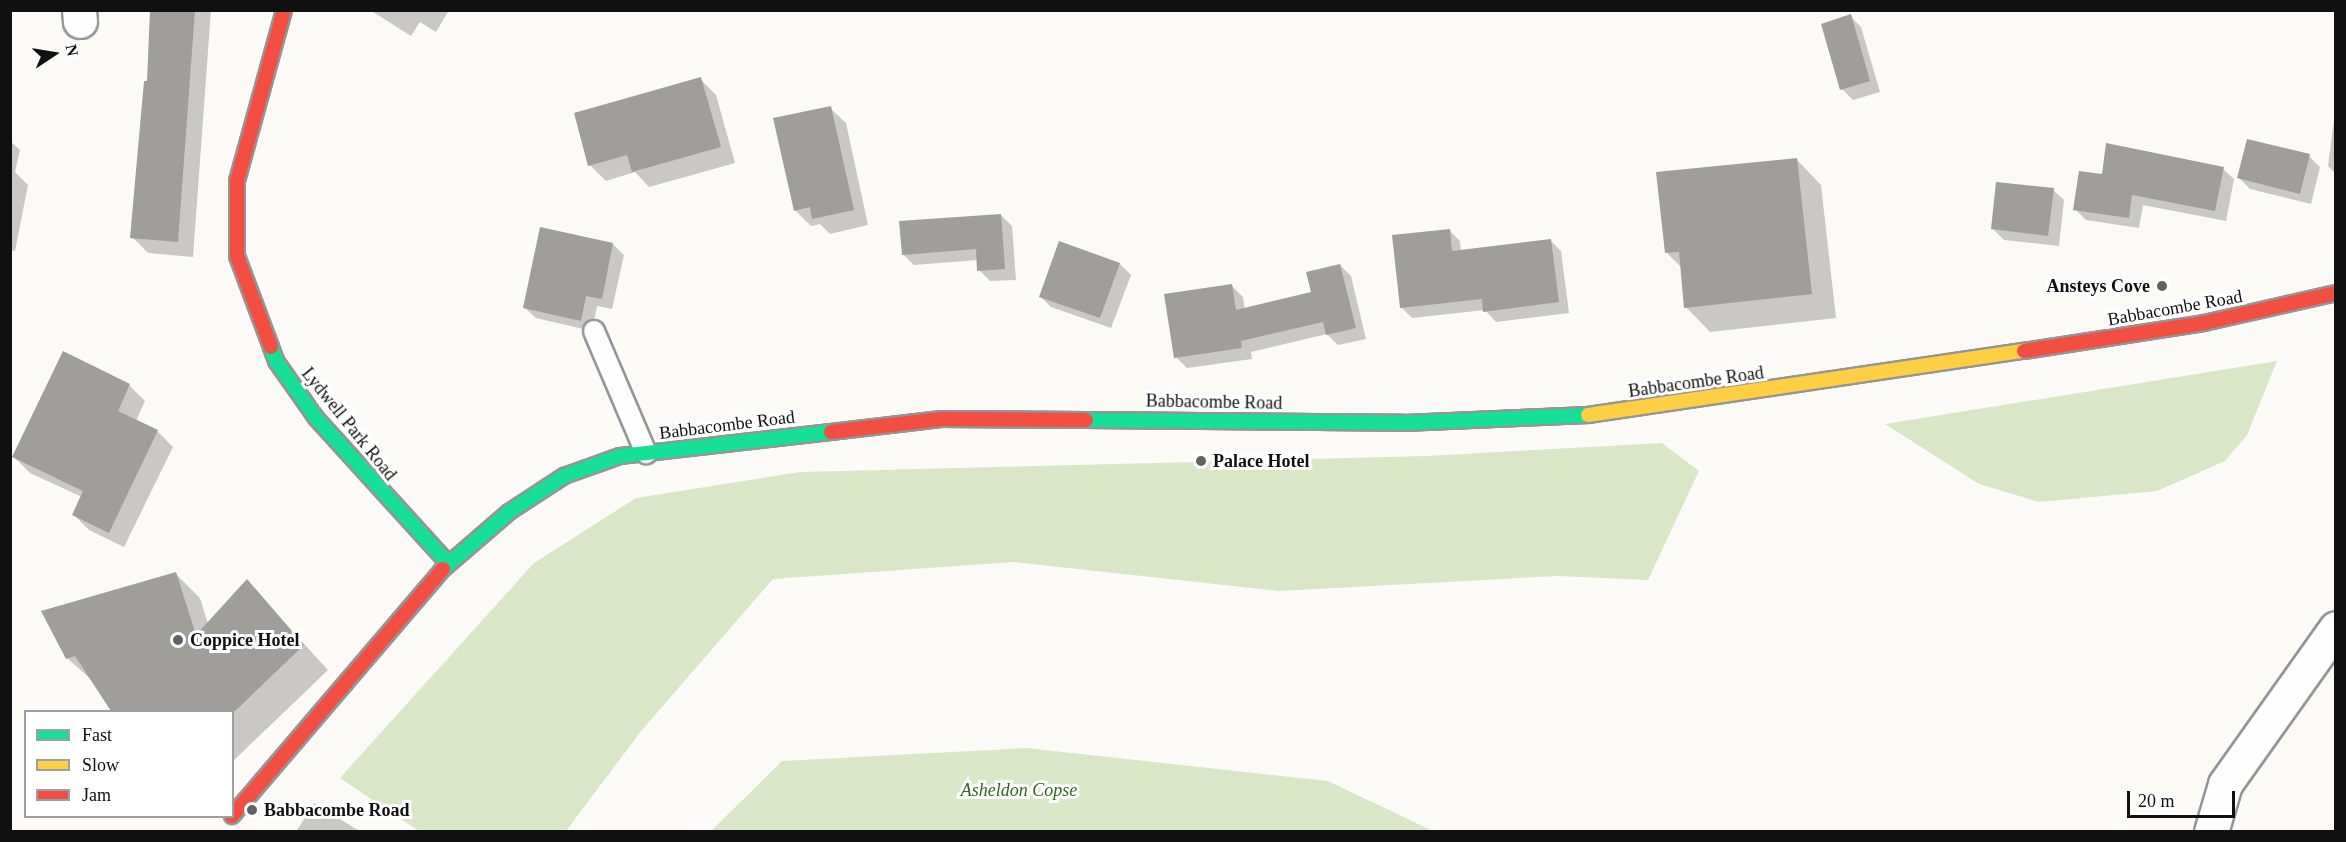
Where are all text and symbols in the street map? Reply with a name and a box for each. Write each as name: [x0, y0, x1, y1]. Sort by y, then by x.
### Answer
north arrow: [24, 24, 84, 84]
text: N: [63, 43, 82, 58]
place label: Ansteys Cove: [2047, 275, 2150, 297]
marker: Ansteys Cove: [2155, 279, 2169, 293]
street label: Babbacombe Road: [2106, 286, 2244, 330]
street label: Babbacombe Road: [1627, 362, 1765, 402]
street label: Lydwell Park Road: [297, 363, 401, 485]
street label: Babbacombe Road: [1146, 390, 1282, 414]
street label: Babbacombe Road: [658, 406, 796, 444]
place label: Palace Hotel: [1213, 450, 1309, 472]
marker: Palace Hotel: [1194, 454, 1208, 468]
place label: Coppice Hotel: [190, 629, 299, 651]
marker: Coppice Hotel: [171, 633, 185, 647]
legend: [24, 710, 234, 818]
text: Fast: [82, 725, 112, 745]
text: Slow: [82, 755, 119, 775]
park label: Asheldon Copse: [961, 779, 1077, 801]
scale bar: [2130, 779, 2238, 817]
text: Jam: [82, 785, 111, 805]
text: 20 m: [2138, 791, 2175, 811]
place label: Babbacombe Road: [264, 799, 410, 821]
marker: Babbacombe Road: [245, 803, 259, 817]

